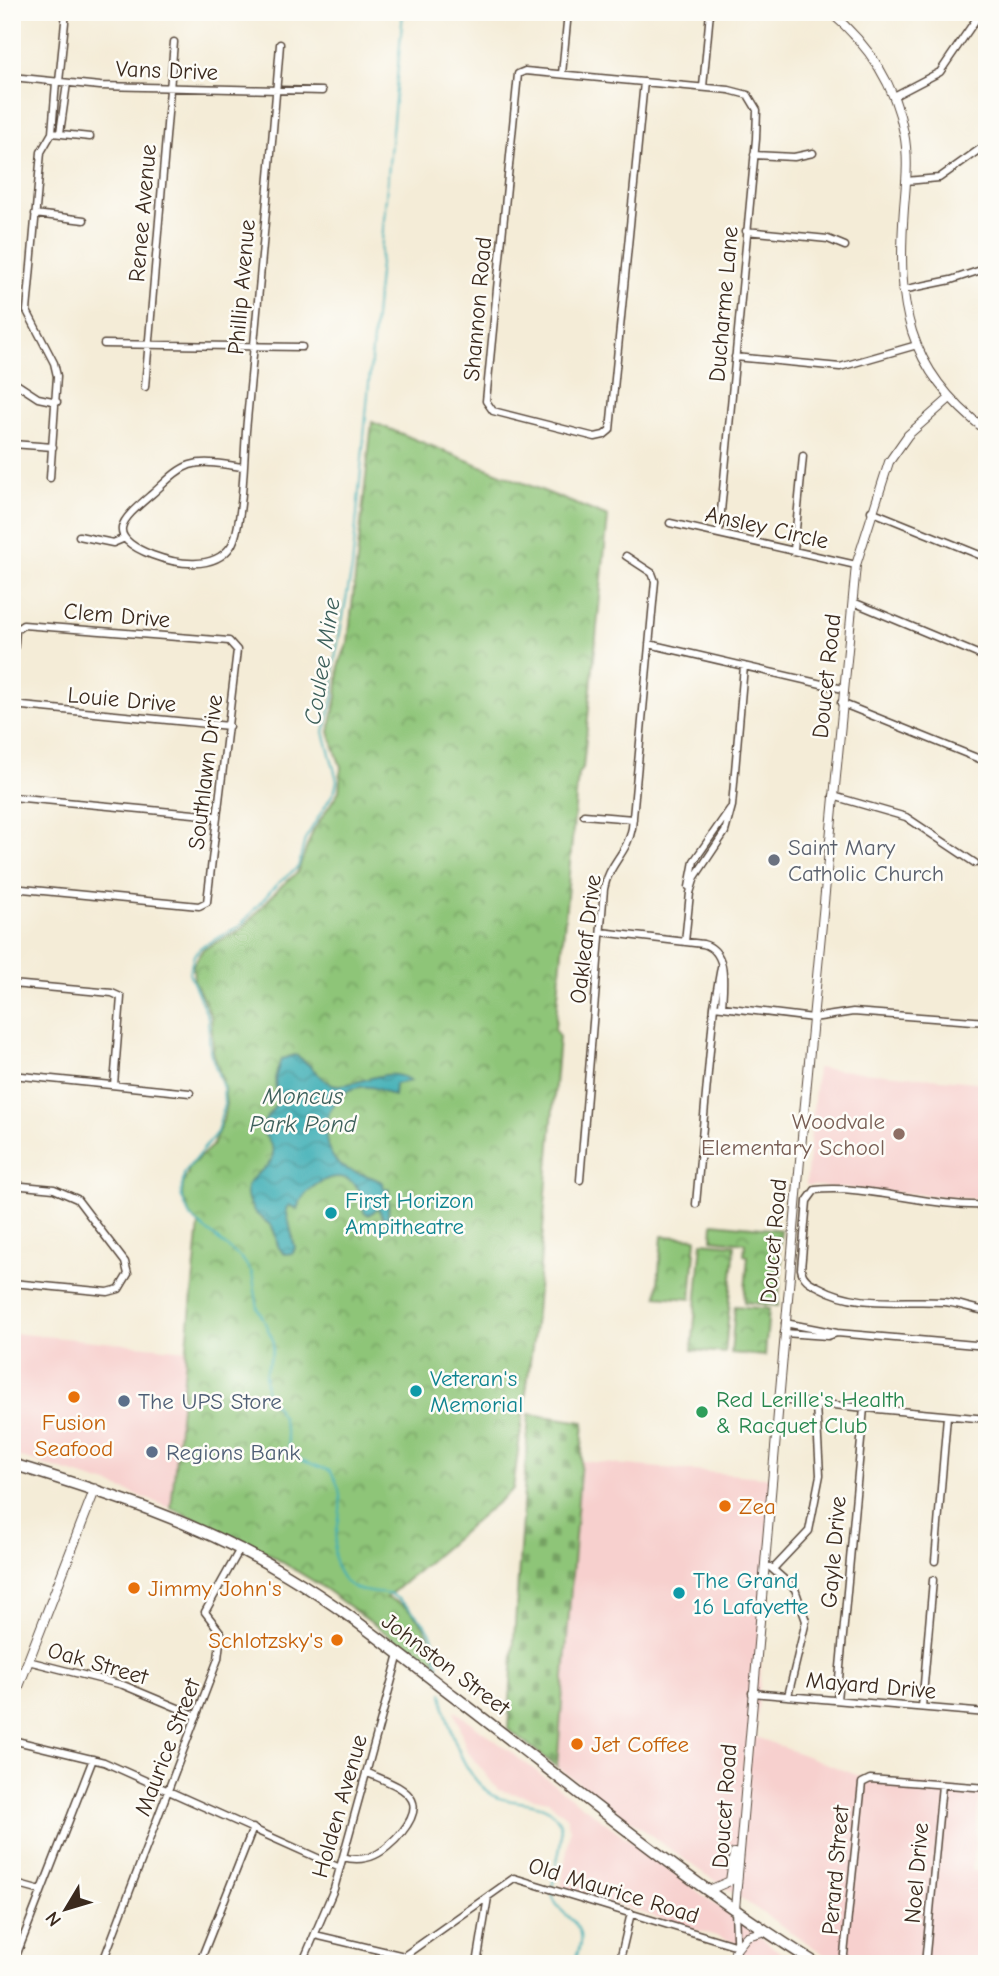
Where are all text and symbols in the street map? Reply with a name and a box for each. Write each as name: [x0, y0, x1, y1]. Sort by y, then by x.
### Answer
street label: Vans Drive: [115, 55, 219, 86]
street label: Renee Avenue: [123, 143, 162, 283]
street label: Phillip Avenue: [222, 218, 261, 356]
street label: Ducharme Lane: [703, 225, 744, 383]
street label: Shannon Road: [458, 236, 497, 382]
street label: Ansley Circle: [703, 500, 831, 555]
water label: Coulee Mine: [298, 595, 346, 727]
street label: Clem Drive: [63, 597, 171, 634]
street label: Doucet Road: [807, 613, 846, 740]
street label: Louie Drive: [67, 681, 177, 718]
street label: Southlawn Drive: [183, 693, 228, 851]
place label: Saint Mary Catholic Church: [788, 834, 944, 887]
marker: Saint Mary Catholic Church: [766, 852, 782, 868]
street label: Oakleaf Drive: [564, 873, 607, 1005]
water label: Moncus Park Pond: [250, 1082, 358, 1138]
place label: Woodvale Elementary School: [701, 1108, 885, 1161]
marker: Woodvale Elementary School: [891, 1126, 907, 1142]
street label: Doucet Road: [755, 1178, 792, 1304]
place label: First Horizon Ampitheatre: [345, 1187, 474, 1240]
marker: First Horizon Ampitheatre: [323, 1205, 339, 1221]
place label: Veteran's Memorial: [430, 1365, 523, 1418]
marker: Veteran's Memorial: [408, 1383, 424, 1399]
place label: Red Lerille's Health & Racquet Club: [716, 1386, 905, 1439]
place label: The UPS Store: [138, 1388, 282, 1415]
marker: Fusion Seafood: [66, 1389, 82, 1405]
marker: The UPS Store: [116, 1393, 132, 1409]
marker: Red Lerille's Health & Racquet Club: [694, 1404, 710, 1420]
place label: Fusion Seafood: [35, 1409, 113, 1462]
place label: Regions Bank: [166, 1439, 300, 1466]
marker: Regions Bank: [144, 1444, 160, 1460]
place label: Zea: [739, 1493, 776, 1520]
street label: Gayle Drive: [815, 1495, 852, 1609]
marker: Zea: [717, 1498, 733, 1514]
place label: The Grand 16 Lafayette: [693, 1567, 809, 1620]
place label: Jimmy John's: [148, 1575, 282, 1602]
marker: Jimmy John's: [126, 1580, 142, 1596]
marker: The Grand 16 Lafayette: [671, 1585, 687, 1601]
street label: Johnston Street: [376, 1607, 516, 1722]
place label: Schlotzsky's: [208, 1627, 323, 1654]
marker: Schlotzsky's: [329, 1632, 345, 1648]
street label: Oak Street: [45, 1636, 152, 1691]
street label: Mayard Drive: [805, 1666, 937, 1705]
street label: Maurice Street: [129, 1673, 207, 1820]
street label: Holden Avenue: [306, 1731, 373, 1881]
place label: Jet Coffee: [591, 1731, 689, 1758]
marker: Jet Coffee: [569, 1736, 585, 1752]
street label: Doucet Road: [707, 1743, 742, 1869]
street label: Perard Street: [816, 1803, 855, 1936]
street label: Noel Drive: [899, 1822, 934, 1925]
street label: Old Maurice Road: [525, 1852, 702, 1929]
north arrow: [32, 1874, 102, 1944]
text: N: [41, 1907, 66, 1931]

